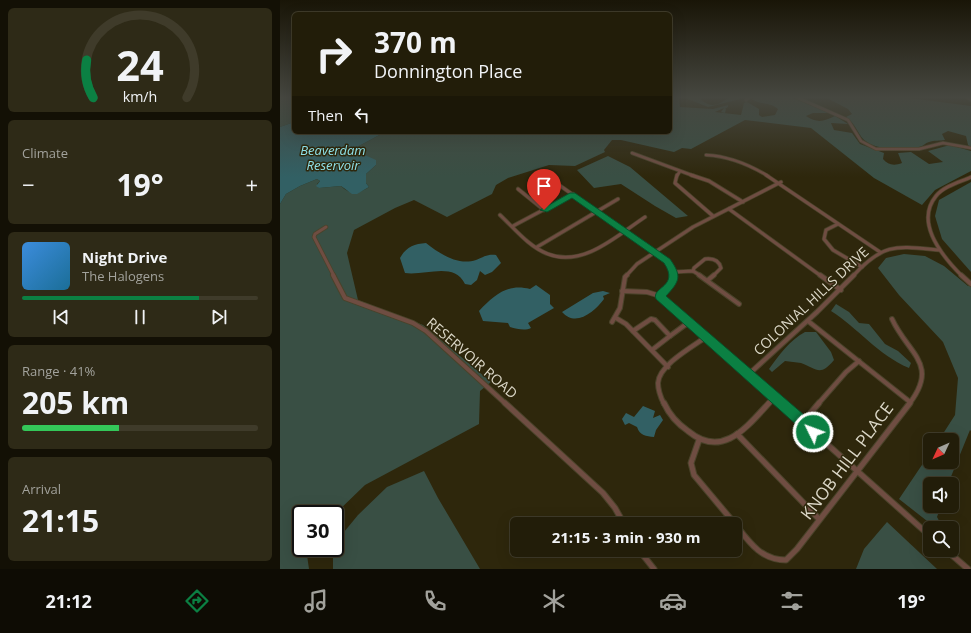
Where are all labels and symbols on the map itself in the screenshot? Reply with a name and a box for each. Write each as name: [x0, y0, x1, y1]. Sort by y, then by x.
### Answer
water label: Beaverdam Reservoir: [300, 141, 366, 174]
pin: [527, 169, 561, 210]
street label: COLONIAL HILLS DRIVE: [749, 242, 872, 359]
street label: RESERVOIR ROAD: [423, 313, 522, 402]
street label: KNOB HILL PLACE: [795, 397, 898, 524]
position arrow: [792, 411, 834, 453]
north arrow: [923, 433, 959, 469]
speed limit sign: 30: [292, 505, 344, 557]

